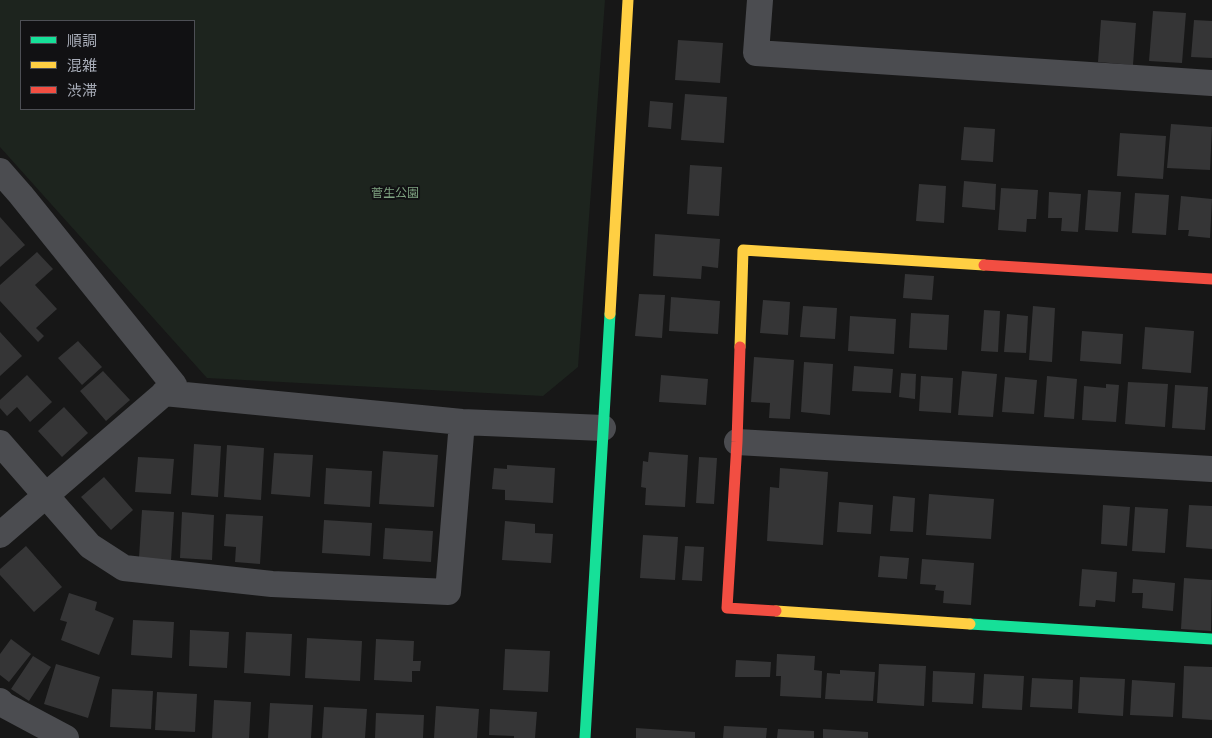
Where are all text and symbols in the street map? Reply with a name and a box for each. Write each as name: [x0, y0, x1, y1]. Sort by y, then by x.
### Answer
legend: [20, 20, 195, 110]
text: 順調: [67, 31, 97, 51]
text: 混雑: [67, 56, 97, 76]
text: 渋滞: [67, 81, 97, 101]
park label: 菅生公園: [371, 187, 419, 201]

